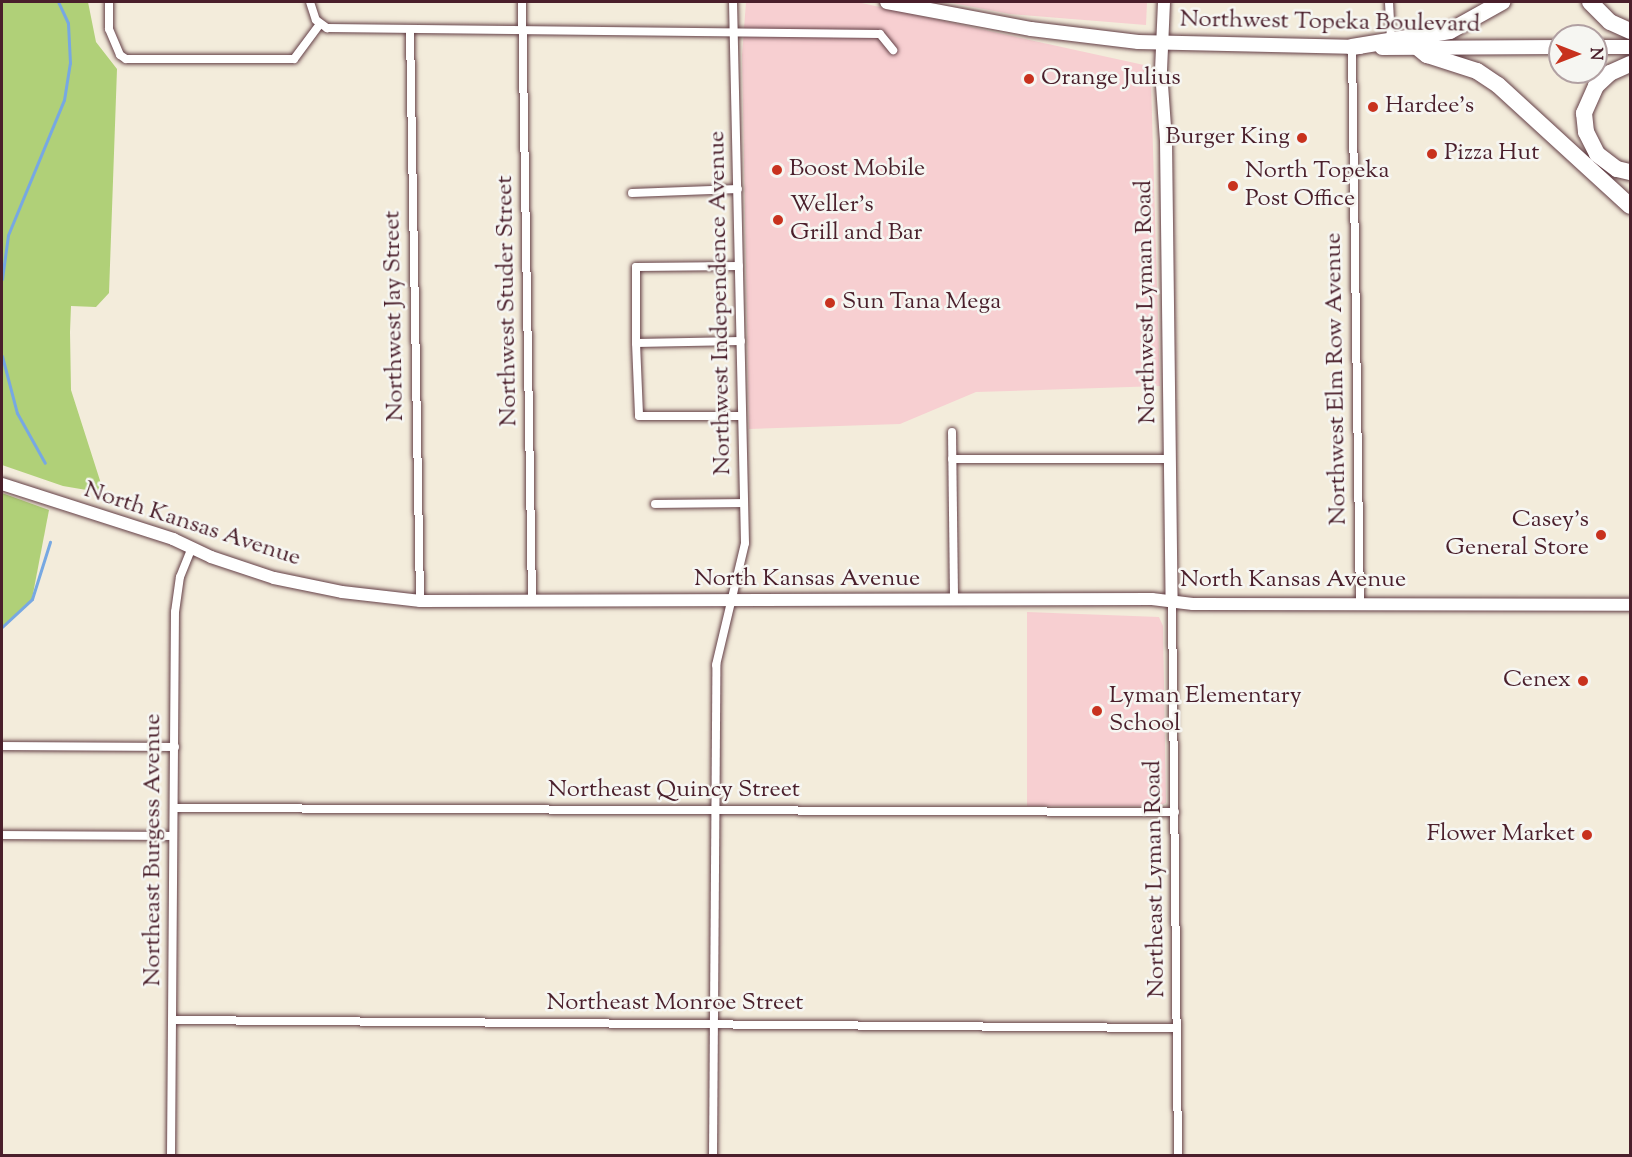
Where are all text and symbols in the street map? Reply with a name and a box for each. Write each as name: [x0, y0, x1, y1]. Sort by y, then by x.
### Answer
street label: Northwest Topeka Boulevard: [1179, 6, 1481, 40]
north arrow: [1548, 24, 1608, 84]
text: N: [1583, 48, 1606, 60]
place label: Orange Julius: [1041, 65, 1181, 93]
marker: Orange Julius: [1022, 72, 1036, 86]
place label: Hardee's: [1385, 93, 1474, 121]
marker: Hardee's: [1366, 100, 1380, 114]
place label: Burger King: [1165, 124, 1290, 152]
street label: Northwest Independence Avenue: [704, 131, 738, 475]
marker: Burger King: [1295, 131, 1309, 145]
place label: Pizza Hut: [1444, 140, 1539, 168]
marker: Pizza Hut: [1425, 147, 1439, 161]
place label: Boost Mobile: [789, 156, 925, 184]
place label: North Topeka Post Office: [1245, 158, 1390, 214]
marker: Boost Mobile: [770, 163, 784, 177]
street label: Northwest Studer Street: [491, 175, 525, 427]
marker: North Topeka Post Office: [1226, 179, 1240, 193]
street label: Northwest Lyman Road: [1130, 180, 1164, 424]
place label: Weller's Grill and Bar: [790, 192, 922, 248]
street label: Northwest Jay Street: [379, 210, 411, 422]
marker: Weller's Grill and Bar: [771, 213, 785, 227]
street label: Northwest Elm Row Avenue: [1320, 232, 1354, 526]
place label: Sun Tana Mega: [842, 289, 1001, 317]
marker: Sun Tana Mega: [823, 296, 837, 310]
street label: North Kansas Avenue: [80, 476, 304, 574]
place label: Casey's General Store: [1445, 507, 1589, 563]
marker: Casey's General Store: [1594, 528, 1608, 542]
street label: North Kansas Avenue: [694, 566, 920, 594]
street label: North Kansas Avenue: [1180, 567, 1406, 595]
place label: Cenex: [1503, 667, 1571, 695]
marker: Cenex: [1576, 674, 1590, 688]
place label: Lyman Elementary School: [1109, 683, 1302, 739]
marker: Lyman Elementary School: [1090, 704, 1104, 718]
street label: Northeast Burgess Avenue: [140, 714, 168, 986]
street label: Northeast Lyman Road: [1140, 760, 1172, 998]
street label: Northeast Quincy Street: [548, 777, 800, 805]
place label: Flower Market: [1427, 821, 1575, 849]
marker: Flower Market: [1580, 828, 1594, 842]
street label: Northeast Monroe Street: [546, 990, 804, 1018]

